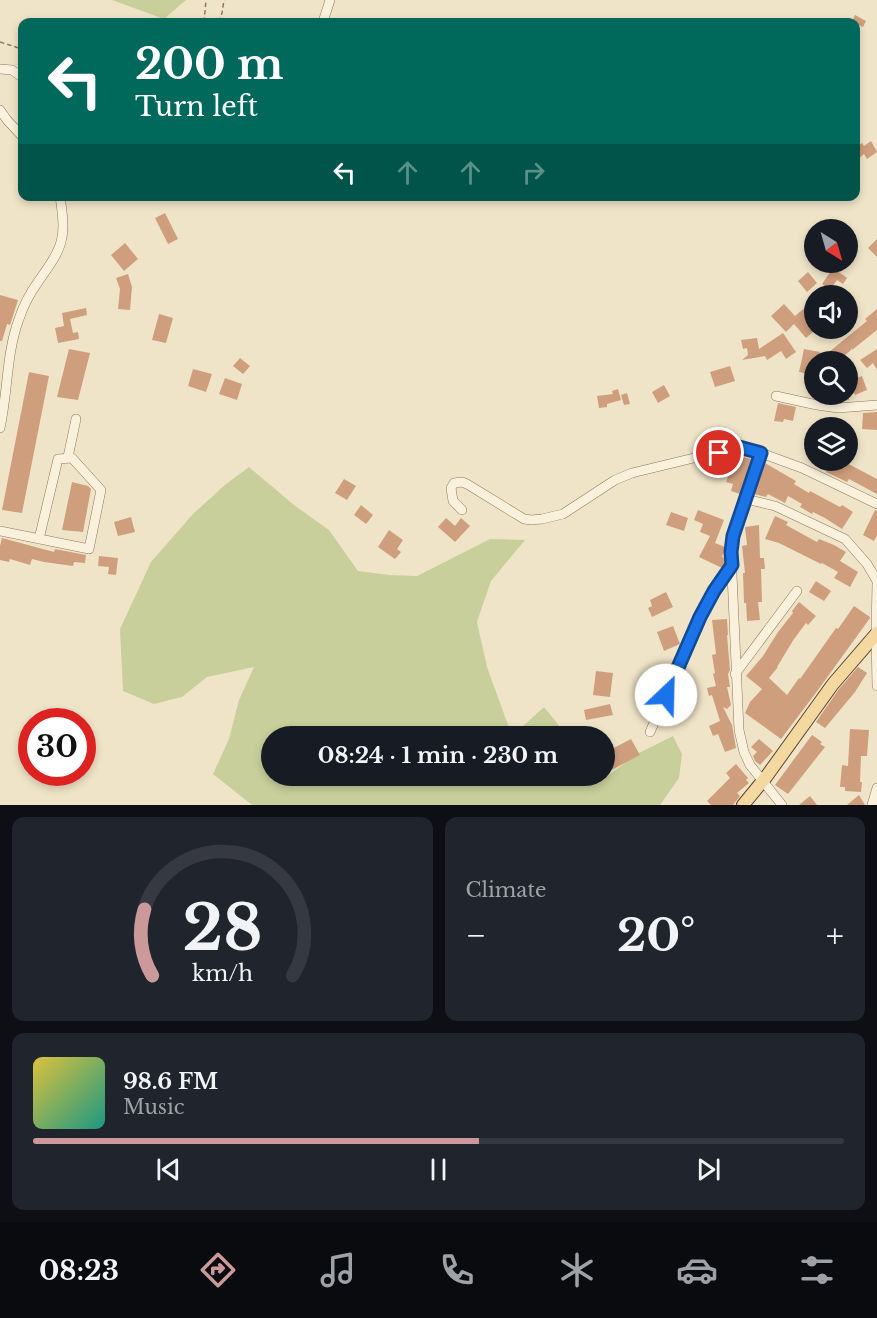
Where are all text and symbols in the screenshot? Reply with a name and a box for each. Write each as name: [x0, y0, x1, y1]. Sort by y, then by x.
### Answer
text: 200 m: [135, 38, 283, 90]
icon: left: [36, 42, 114, 120]
text: Turn left: [135, 90, 258, 123]
icon: left: [328, 156, 361, 189]
icon: ahead: [391, 156, 424, 189]
icon: ahead: [454, 156, 487, 189]
icon: right: [517, 156, 550, 189]
north arrow: [804, 219, 858, 273]
map controls: [804, 219, 858, 471]
button: sound: [804, 285, 858, 339]
button: search: [804, 351, 858, 405]
button: layers: [804, 417, 858, 471]
pin: [693, 427, 744, 478]
icon: arrive: [702, 436, 735, 469]
position arrow: [634, 663, 698, 727]
speed limit sign: 30: [18, 708, 96, 786]
text: 08:24 · 1 min · 230 m: [318, 742, 558, 769]
text: Climate: [466, 878, 546, 902]
text: 28: [182, 889, 262, 967]
text: 20°: [617, 907, 695, 963]
text: −: [466, 915, 486, 956]
text: +: [826, 915, 844, 956]
text: km/h: [192, 960, 253, 987]
text: 98.6 FM: [123, 1068, 218, 1095]
text: Music: [123, 1095, 184, 1119]
icon: previous: [152, 1153, 185, 1186]
icon: pause: [422, 1153, 455, 1186]
icon: next: [692, 1153, 725, 1186]
icon: directions: [197, 1249, 239, 1291]
icon: music: [317, 1249, 359, 1291]
icon: phone: [436, 1249, 478, 1291]
icon: climate: [556, 1249, 598, 1291]
icon: car: [676, 1249, 718, 1291]
icon: filters: [796, 1249, 838, 1291]
text: 08:23: [39, 1254, 119, 1287]

